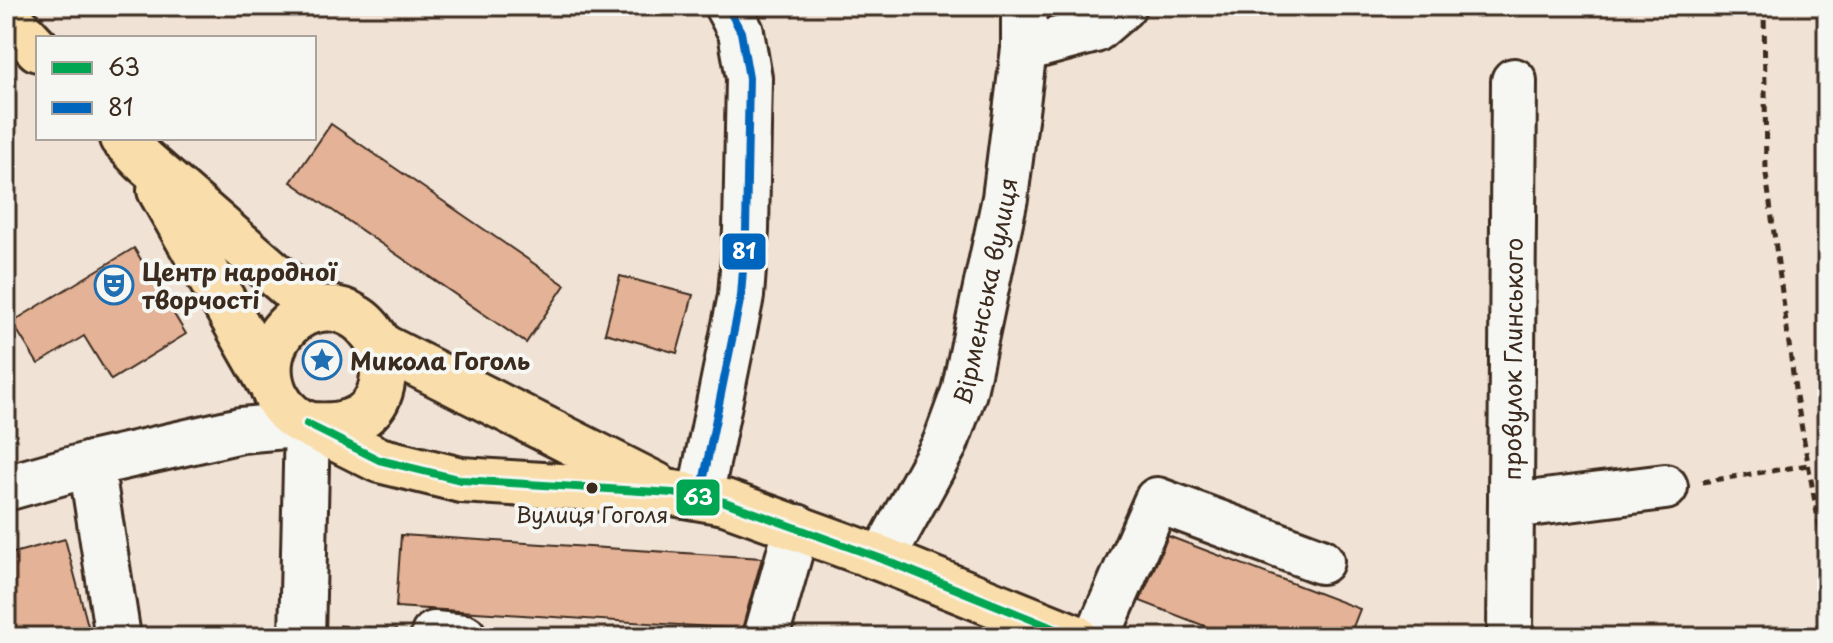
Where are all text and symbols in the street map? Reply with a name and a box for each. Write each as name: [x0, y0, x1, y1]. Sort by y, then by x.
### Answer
legend: [36, 36, 316, 140]
text: 63: [108, 48, 140, 84]
text: 81: [108, 88, 134, 124]
street label: Вірменська вулиця: [943, 176, 1025, 409]
line badge: 81: [721, 232, 767, 271]
text: 81: [732, 233, 756, 266]
street label: провулок Глинського: [1493, 237, 1531, 481]
place label: Центр народної творчості: [142, 253, 338, 317]
theatre icon: Центр народної творчості: [93, 264, 135, 306]
place icon: Микола Гоголь: [301, 339, 343, 381]
place label: Микола Гоголь: [350, 342, 530, 378]
line badge: 63: [675, 478, 721, 517]
text: 63: [683, 479, 713, 512]
marker: Вулиця Гоголя: [584, 480, 600, 496]
place label: Вулиця Гоголя: [516, 497, 668, 530]

